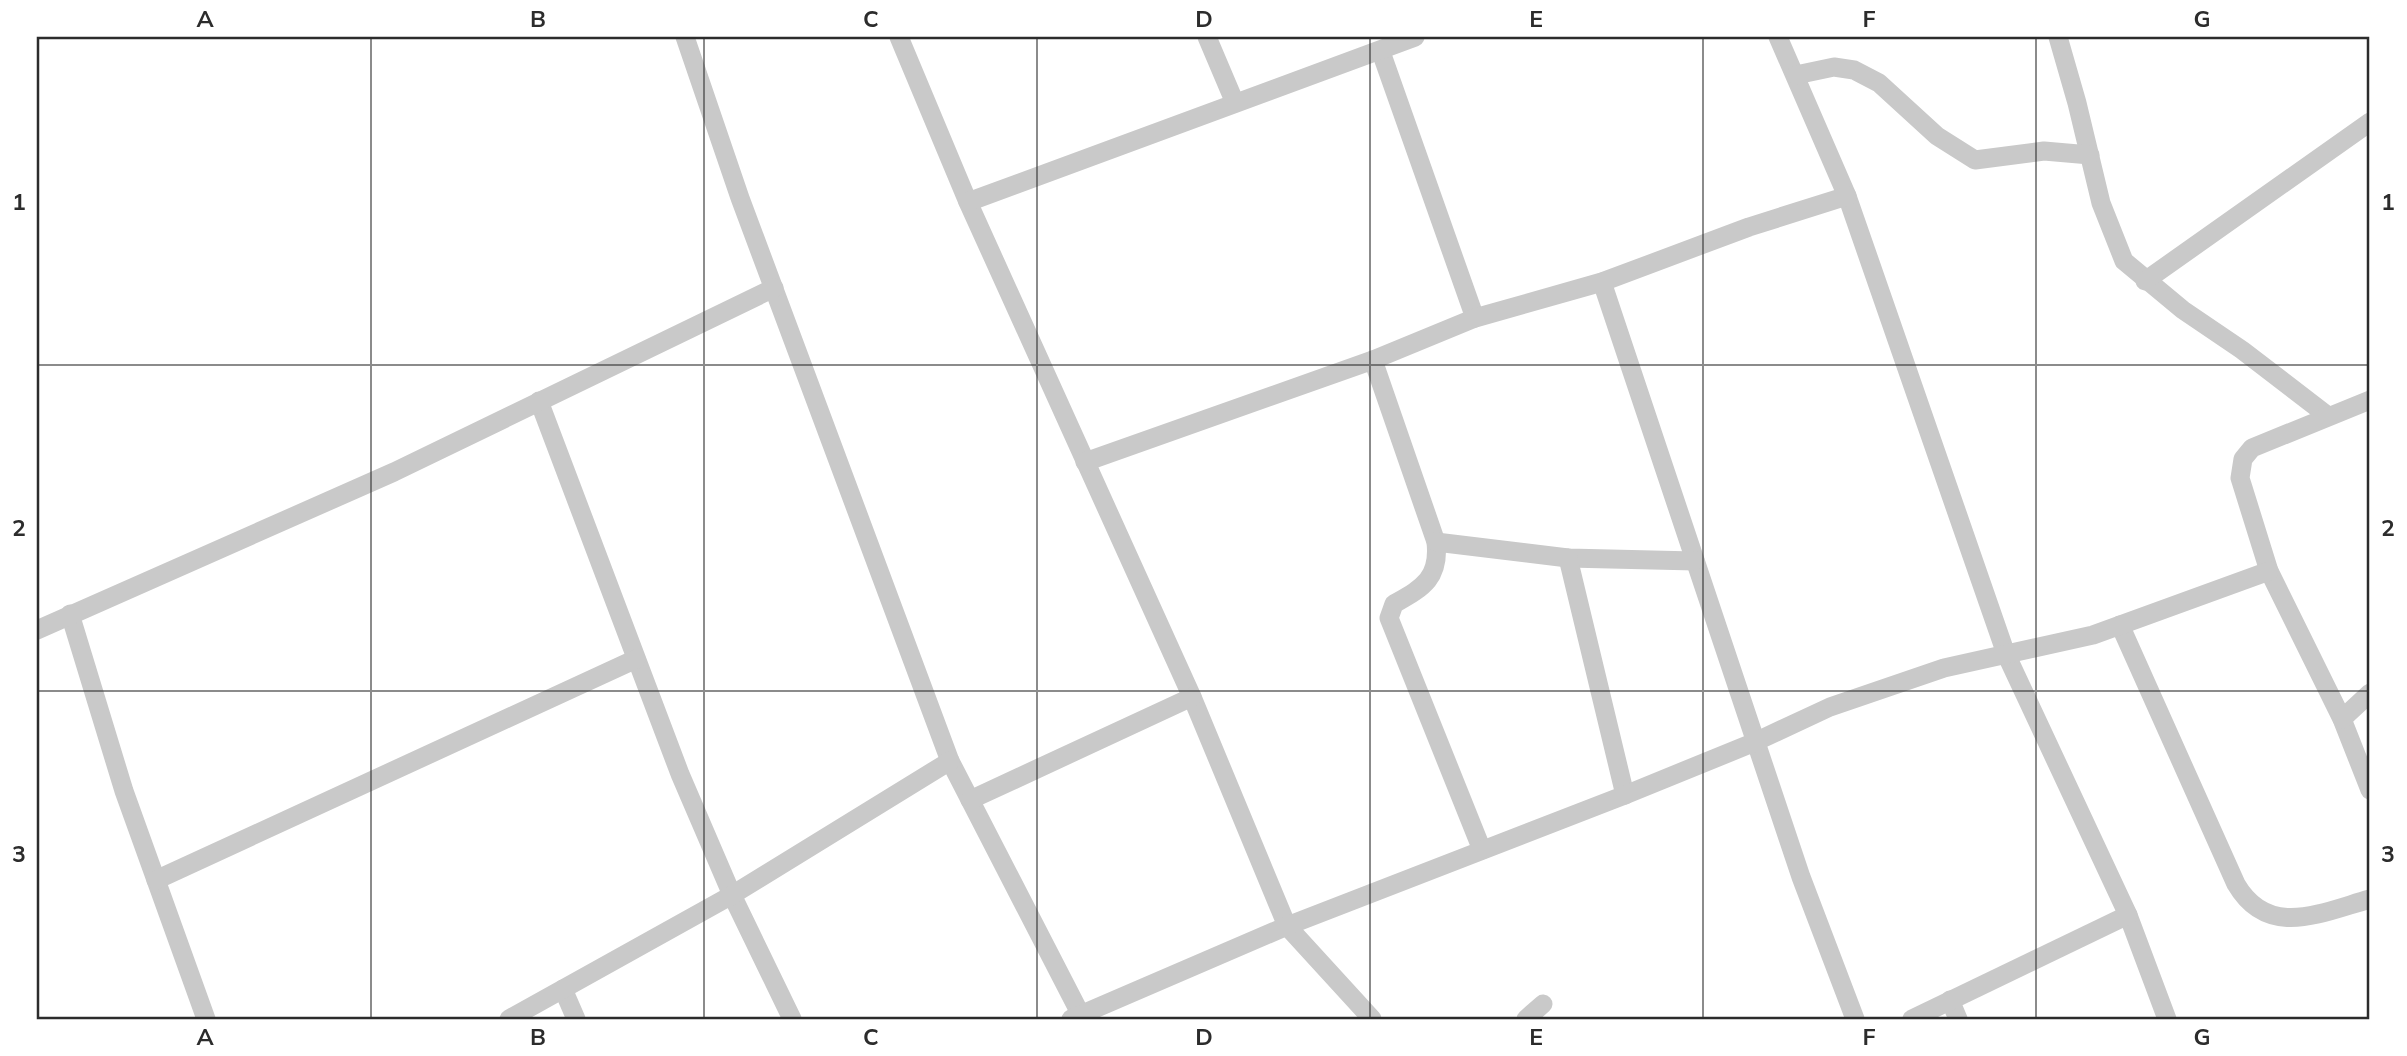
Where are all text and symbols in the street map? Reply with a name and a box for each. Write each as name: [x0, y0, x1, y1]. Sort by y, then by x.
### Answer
text: A: [196, 4, 214, 33]
text: B: [530, 4, 546, 33]
text: C: [863, 4, 879, 33]
text: D: [1195, 4, 1213, 33]
text: E: [1529, 4, 1543, 33]
text: F: [1862, 4, 1876, 33]
text: G: [2193, 4, 2211, 33]
text: 1: [12, 187, 26, 216]
text: 1: [2381, 187, 2395, 216]
text: 2: [12, 513, 26, 542]
text: 2: [2381, 513, 2395, 542]
text: 3: [12, 839, 26, 868]
text: 3: [2381, 839, 2395, 868]
text: A: [196, 1022, 214, 1051]
text: B: [530, 1022, 546, 1051]
text: C: [863, 1022, 879, 1051]
text: D: [1195, 1022, 1213, 1051]
text: E: [1529, 1022, 1543, 1051]
text: F: [1862, 1022, 1876, 1051]
text: G: [2193, 1022, 2211, 1051]

